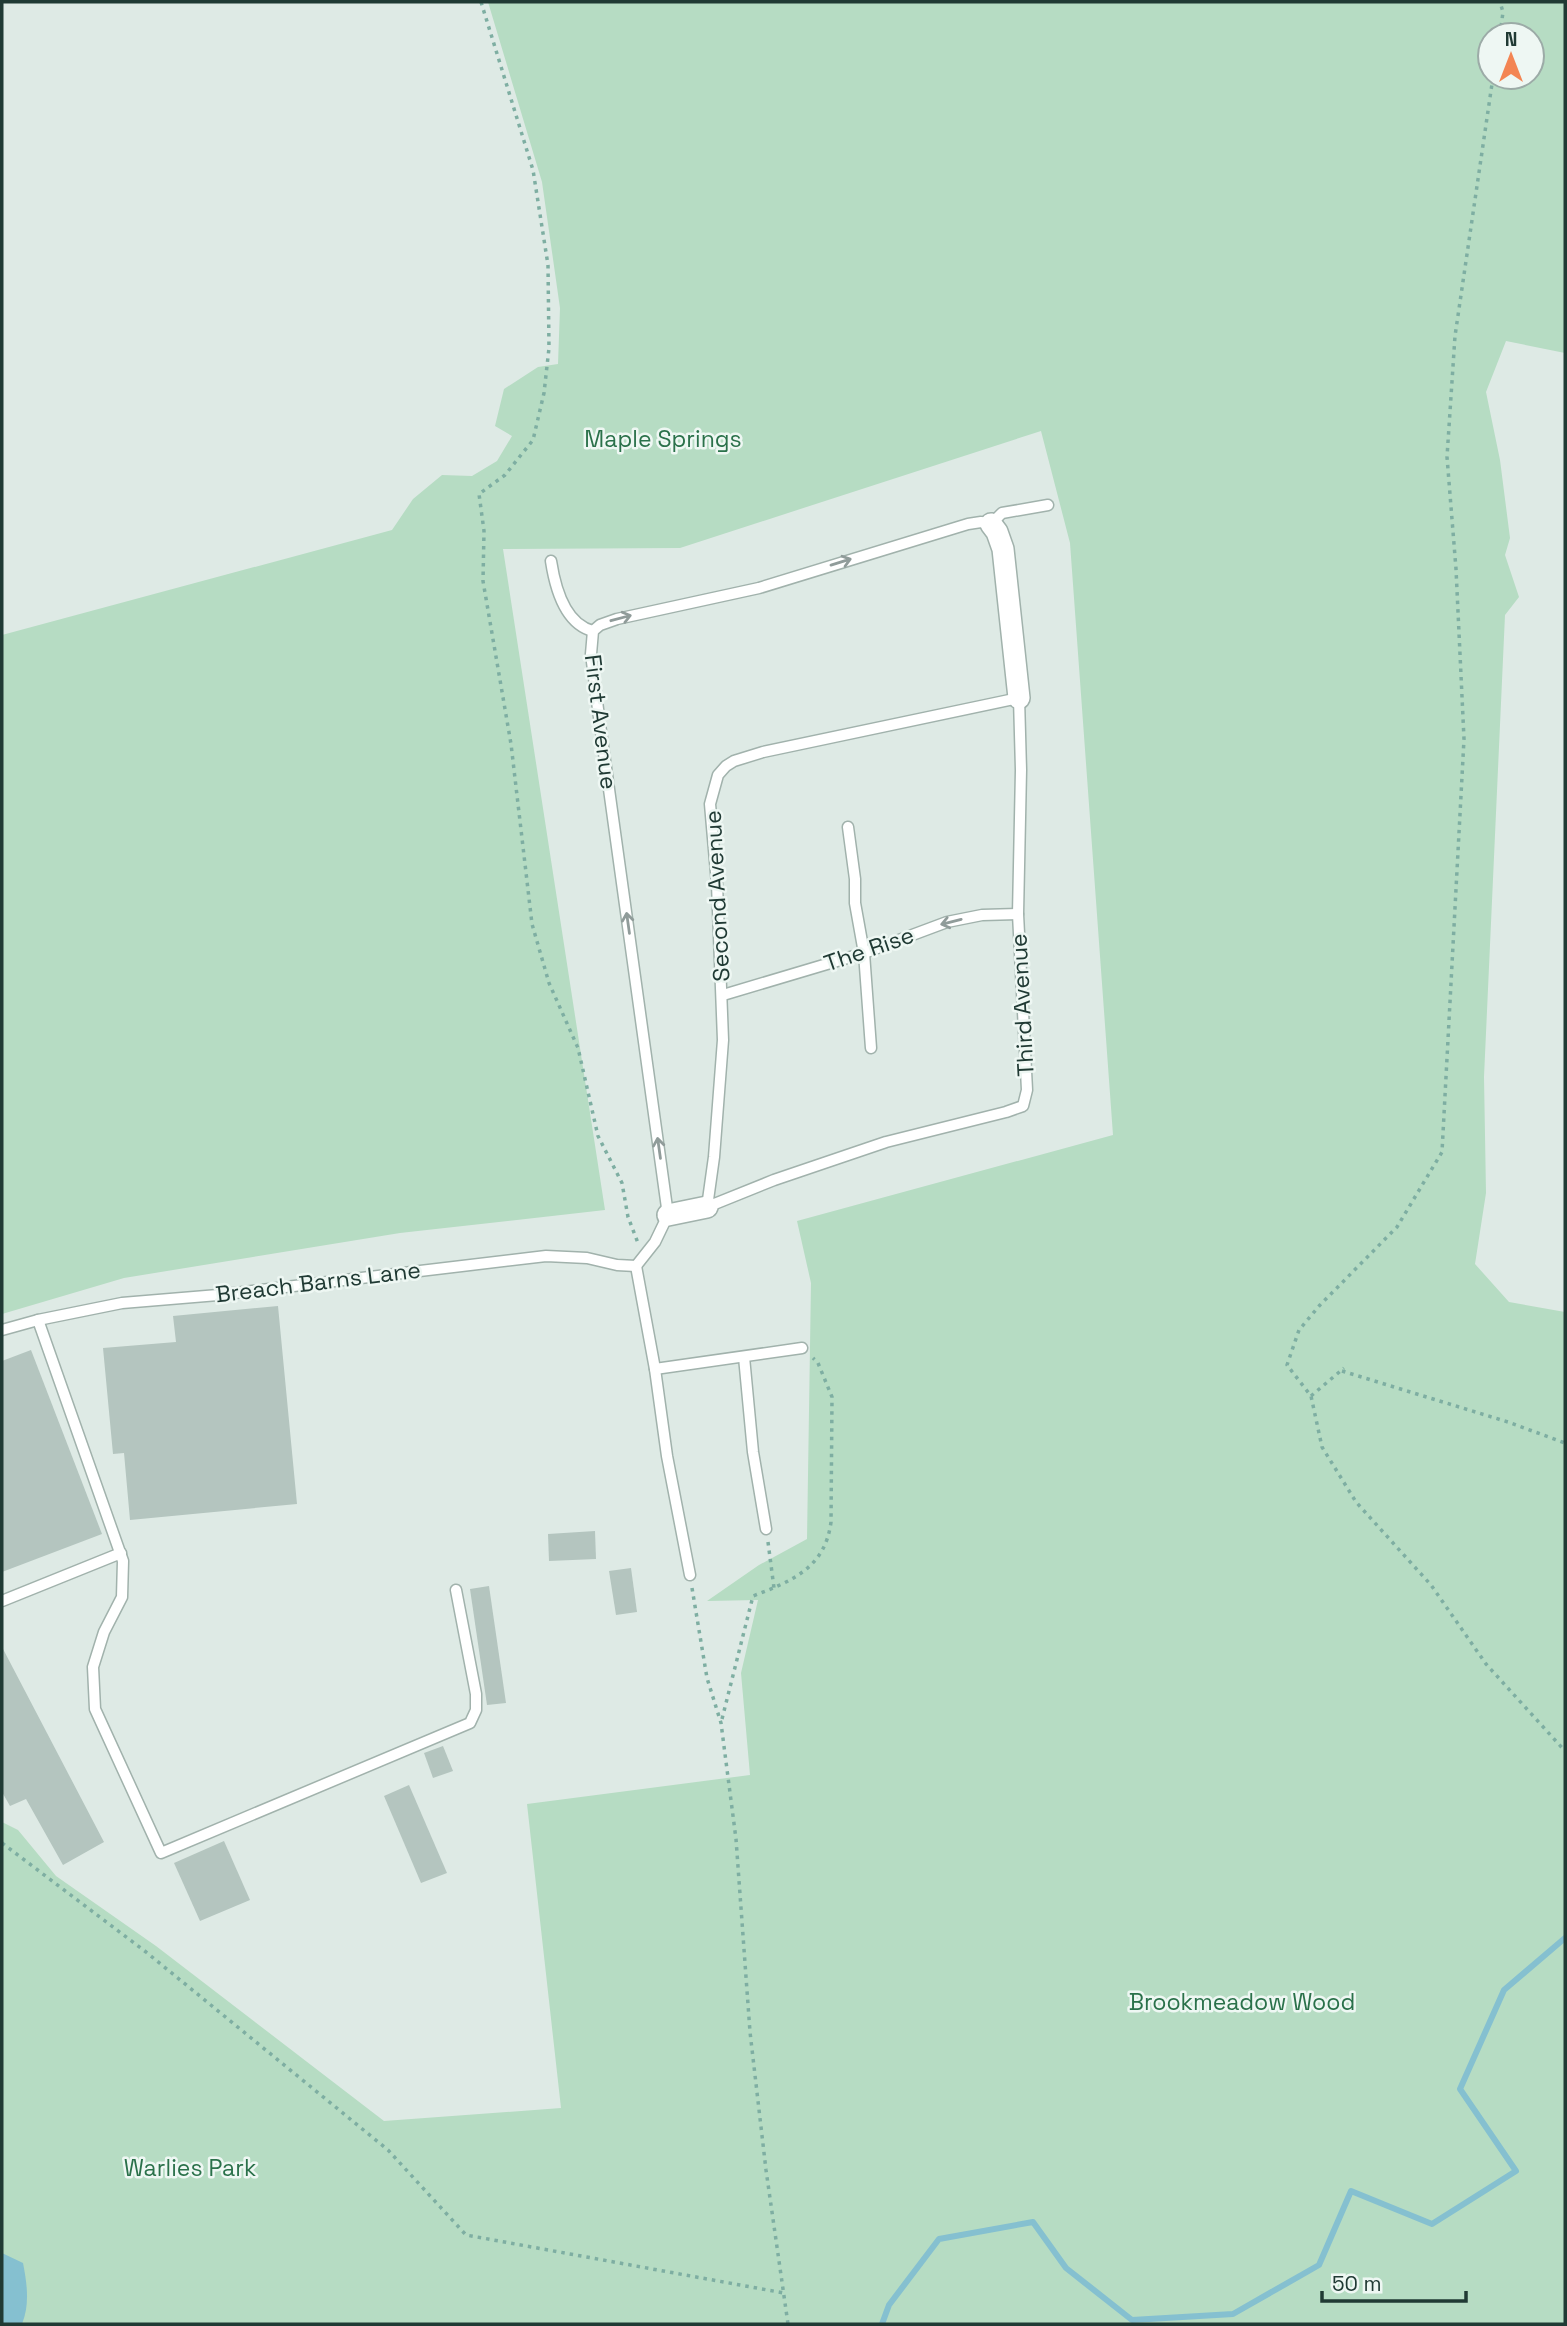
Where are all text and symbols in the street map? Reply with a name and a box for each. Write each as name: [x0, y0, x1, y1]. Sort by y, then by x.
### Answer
north arrow: [1476, 21, 1546, 91]
text: N: [1505, 27, 1517, 52]
park label: Maple Springs: [584, 424, 742, 454]
one-way arrow: [830, 554, 852, 567]
one-way arrow: [610, 611, 632, 624]
street label: First Avenue: [578, 653, 624, 791]
street label: Second Avenue: [698, 810, 736, 982]
one-way arrow: [621, 912, 634, 934]
one-way arrow: [940, 916, 962, 929]
street label: The Rise: [820, 920, 918, 978]
street label: Third Avenue: [1003, 933, 1041, 1077]
one-way arrow: [652, 1137, 665, 1160]
street label: Breach Barns Lane: [214, 1255, 422, 1309]
park label: Brookmeadow Wood: [1129, 1987, 1355, 2017]
park label: Warlies Park: [124, 2153, 256, 2183]
scale bar: [1322, 2260, 1466, 2304]
text: 50 m: [1332, 2270, 1382, 2297]

